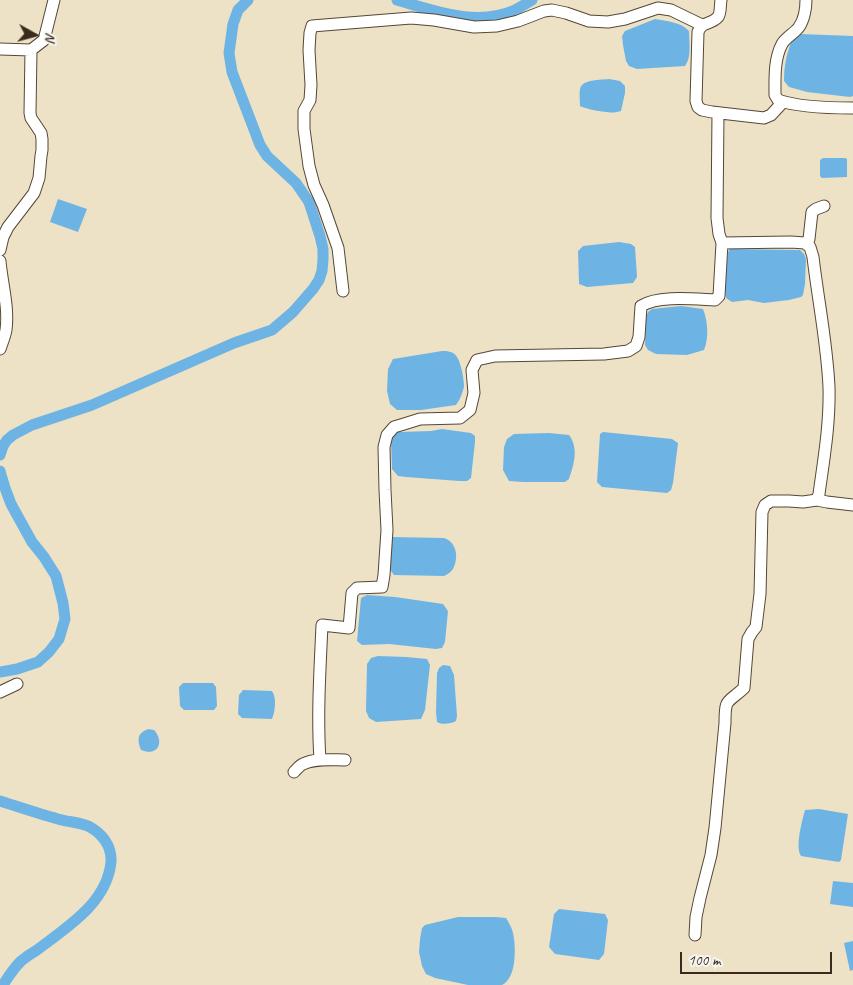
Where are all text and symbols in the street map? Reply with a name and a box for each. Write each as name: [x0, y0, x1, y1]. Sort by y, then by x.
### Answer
north arrow: [10, 10, 60, 60]
text: N: [41, 32, 59, 42]
scale bar: [683, 942, 836, 974]
text: 100 m: [688, 951, 720, 970]

